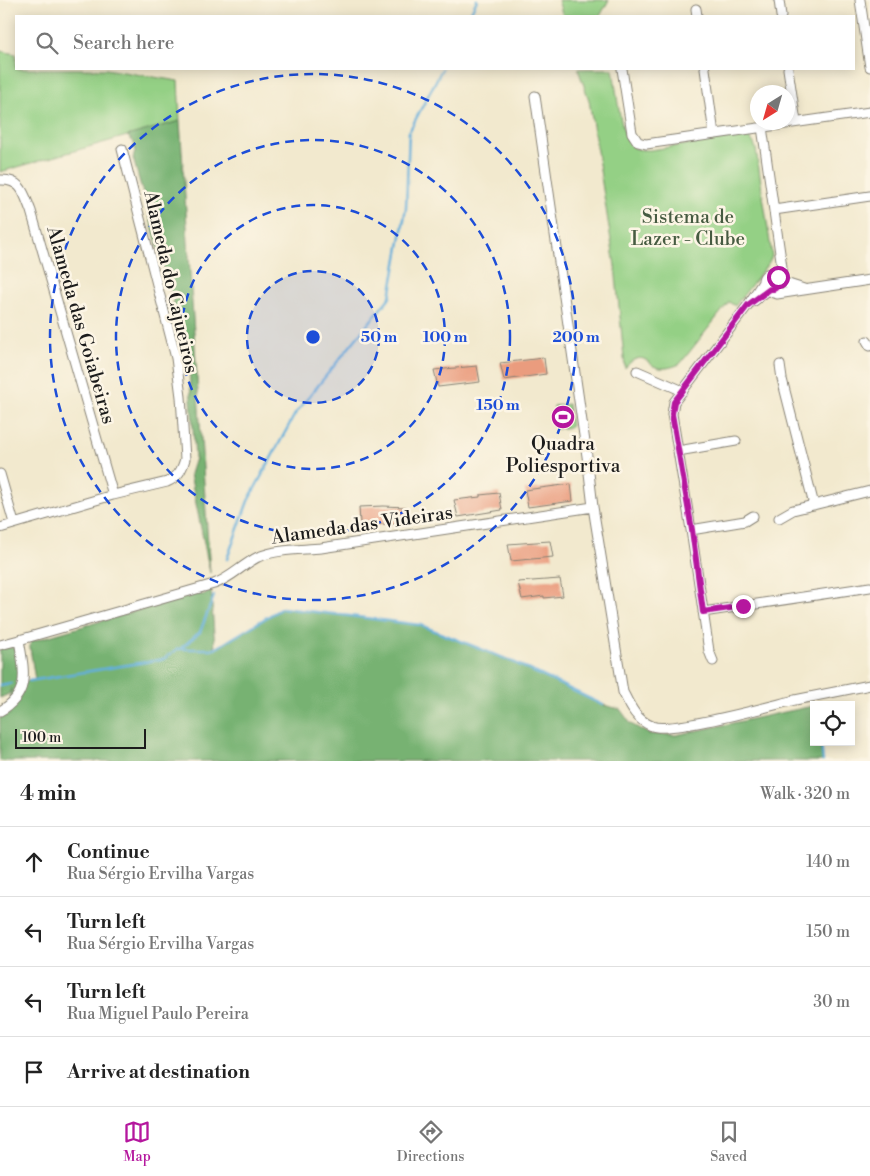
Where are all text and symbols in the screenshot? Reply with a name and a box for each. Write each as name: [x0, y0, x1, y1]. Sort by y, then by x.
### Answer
search box: [15, 15, 855, 70]
icon: search: [33, 29, 61, 57]
text: Search here: [73, 31, 174, 55]
north arrow: [750, 85, 795, 130]
street label: Alameda do Cajueiros: [138, 187, 204, 376]
park label: Sistema de Lazer - Clube: [631, 205, 745, 251]
street label: Alameda das Goiabeiras: [41, 222, 121, 427]
route start: [767, 266, 790, 289]
centre of rings: [304, 328, 322, 346]
text: 50 m: [361, 328, 397, 347]
text: 100 m: [423, 328, 468, 347]
text: 200 m: [552, 328, 600, 347]
text: 150 m: [476, 396, 520, 415]
sports icon: Quadra Poliesportiva: [550, 404, 576, 430]
place label: Quadra Poliesportiva: [506, 432, 621, 478]
street label: Alameda das Videiras: [269, 500, 454, 550]
route end: [732, 595, 755, 618]
map controls: [810, 701, 855, 746]
button: locate: [810, 701, 855, 746]
scale bar: [15, 726, 146, 749]
text: 100 m: [22, 729, 61, 747]
text: 4 min: [20, 781, 76, 807]
text: Walk · 320 m: [760, 784, 850, 804]
text: Continue: [67, 840, 150, 864]
icon: ahead: [20, 848, 48, 876]
text: 140 m: [806, 852, 850, 872]
text: Rua Sérgio Ervilha Vargas: [67, 864, 254, 884]
text: Turn left: [67, 910, 146, 934]
icon: left: [20, 918, 48, 946]
text: 150 m: [806, 922, 850, 942]
text: Rua Sérgio Ervilha Vargas: [67, 934, 254, 954]
text: Turn left: [67, 980, 146, 1004]
icon: left: [20, 988, 48, 1016]
text: 30 m: [813, 992, 850, 1012]
text: Rua Miguel Paulo Pereira: [67, 1004, 249, 1024]
icon: arrive: [20, 1058, 48, 1086]
text: Arrive at destination: [67, 1060, 250, 1084]
tab: Map: [123, 1118, 151, 1166]
tab: Directions: [397, 1118, 464, 1166]
tab: Saved: [710, 1118, 747, 1166]

